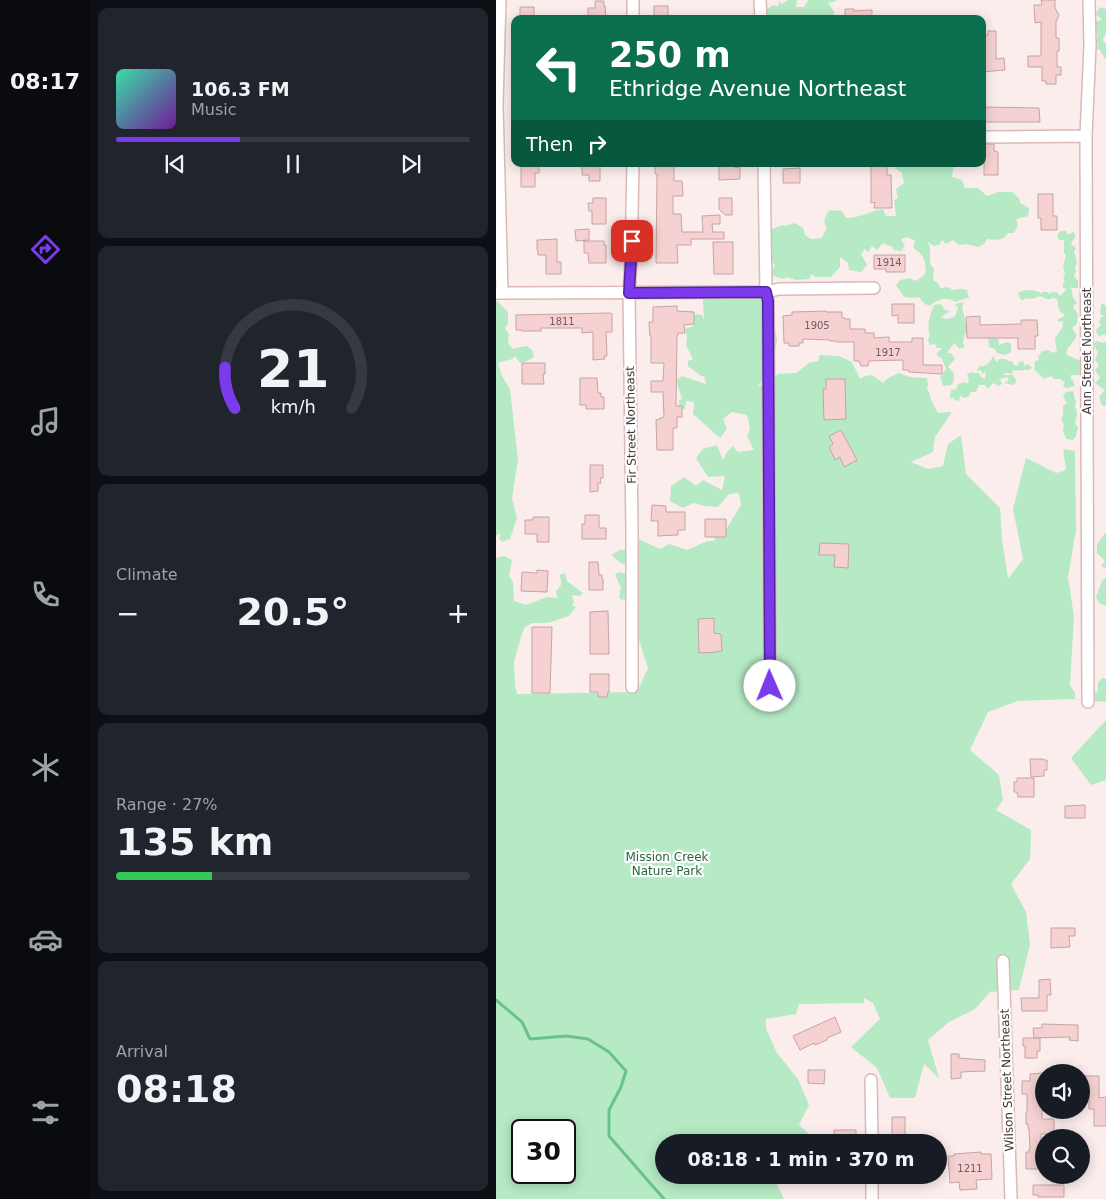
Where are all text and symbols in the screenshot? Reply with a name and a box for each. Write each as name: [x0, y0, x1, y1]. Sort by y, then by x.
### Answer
icon: left: [526, 35, 591, 100]
text: 250 m: [609, 35, 731, 75]
text: 08:17: [10, 69, 80, 94]
text: Ethridge Avenue Northeast: [609, 76, 906, 101]
text: 106.3 FM: [191, 78, 290, 100]
text: Music: [191, 100, 237, 119]
icon: right: [583, 130, 611, 158]
text: Then: [526, 133, 573, 155]
icon: previous: [161, 150, 189, 178]
icon: pause: [279, 150, 307, 178]
icon: next: [397, 150, 425, 178]
pin: [611, 220, 653, 262]
icon: arrive: [618, 227, 646, 255]
icon: directions: [28, 232, 63, 267]
house number: 1914: [876, 257, 902, 268]
street label: Ann Street Northeast: [1080, 287, 1094, 414]
house number: 1811: [549, 316, 575, 327]
house number: 1905: [804, 320, 830, 331]
text: 21: [257, 339, 329, 399]
house number: 1917: [875, 347, 901, 358]
street label: Fir Street Northeast: [623, 366, 639, 484]
text: km/h: [270, 396, 316, 417]
icon: music: [28, 404, 63, 439]
text: Climate: [116, 565, 178, 584]
icon: phone: [28, 577, 63, 612]
text: 20.5°: [237, 590, 349, 634]
text: −: [116, 597, 139, 630]
text: +: [447, 597, 470, 630]
position arrow: [743, 659, 795, 711]
icon: climate: [28, 750, 63, 785]
text: Range · 27%: [116, 795, 218, 814]
text: 135 km: [116, 820, 273, 864]
park label: Mission Creek Nature Park: [625, 850, 709, 878]
icon: car: [28, 922, 63, 957]
street label: Wilson Street Northeast: [998, 1008, 1016, 1152]
text: Arrival: [116, 1042, 168, 1061]
map controls: [1035, 1064, 1090, 1184]
button: sound: [1035, 1064, 1090, 1119]
text: 08:18: [116, 1067, 237, 1111]
icon: filters: [28, 1095, 63, 1130]
speed limit sign: 30: [511, 1119, 576, 1184]
button: search: [1035, 1129, 1090, 1184]
text: 08:18 · 1 min · 370 m: [687, 1148, 915, 1170]
house number: 1211: [957, 1163, 983, 1174]

